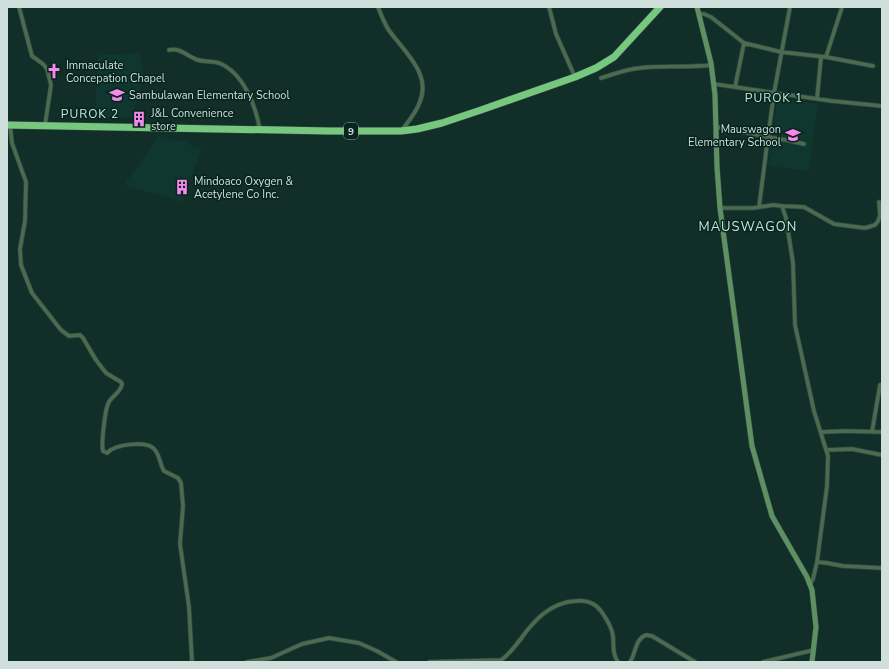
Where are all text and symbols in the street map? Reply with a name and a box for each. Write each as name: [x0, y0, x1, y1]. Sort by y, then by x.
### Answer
place label: Immaculate Concepation Chapel: [66, 58, 166, 86]
church icon: Immaculate Concepation Chapel: [45, 62, 63, 80]
school or university icon: Sambulawan Elementary School: [108, 86, 126, 104]
place label: Sambulawan Elementary School: [129, 88, 290, 103]
district label: PUROK 1: [745, 90, 803, 106]
district label: PUROK 2: [61, 106, 119, 122]
place label: J&L Convenience store: [150, 106, 234, 134]
building icon: J&L Convenience store: [130, 110, 148, 128]
place label: Mauswagon Elementary School: [688, 122, 782, 150]
road number: 9: [344, 123, 358, 139]
school or university icon: Mauswagon Elementary School: [784, 126, 802, 144]
place label: Mindoaco Oxygen & Acetylene Co Inc.: [194, 174, 294, 202]
building icon: Mindoaco Oxygen & Acetylene Co Inc.: [173, 178, 191, 196]
district label: MAUSWAGON: [699, 218, 797, 236]

